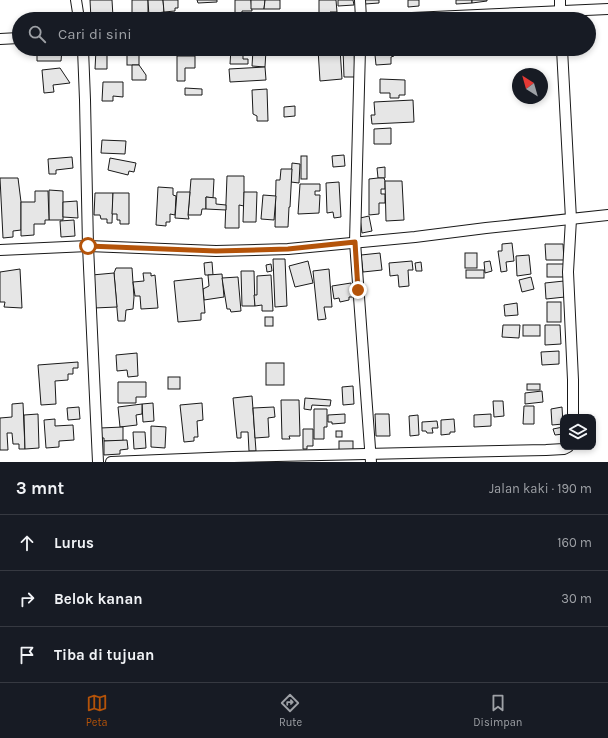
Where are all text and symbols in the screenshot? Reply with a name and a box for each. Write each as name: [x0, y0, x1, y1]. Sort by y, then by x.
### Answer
search box: [12, 12, 596, 56]
icon: search: [26, 23, 48, 45]
text: Cari di sini: [58, 25, 132, 43]
north arrow: [512, 68, 548, 104]
route start: [79, 237, 97, 255]
route end: [349, 281, 367, 299]
map controls: [560, 414, 596, 450]
button: layers: [560, 414, 596, 450]
text: 3 mnt: [16, 478, 64, 498]
text: Jalan kaki · 190 m: [489, 481, 592, 496]
icon: ahead: [16, 532, 38, 554]
text: Lurus: [54, 534, 94, 552]
text: 160 m: [557, 535, 592, 550]
icon: right: [16, 588, 38, 610]
text: Belok kanan: [54, 590, 143, 608]
text: 30 m: [561, 591, 592, 606]
icon: arrive: [16, 644, 38, 666]
text: Tiba di tujuan: [54, 646, 154, 664]
tab: Peta: [86, 692, 108, 729]
tab: Rute: [279, 692, 302, 729]
tab: Disimpan: [473, 692, 522, 729]

